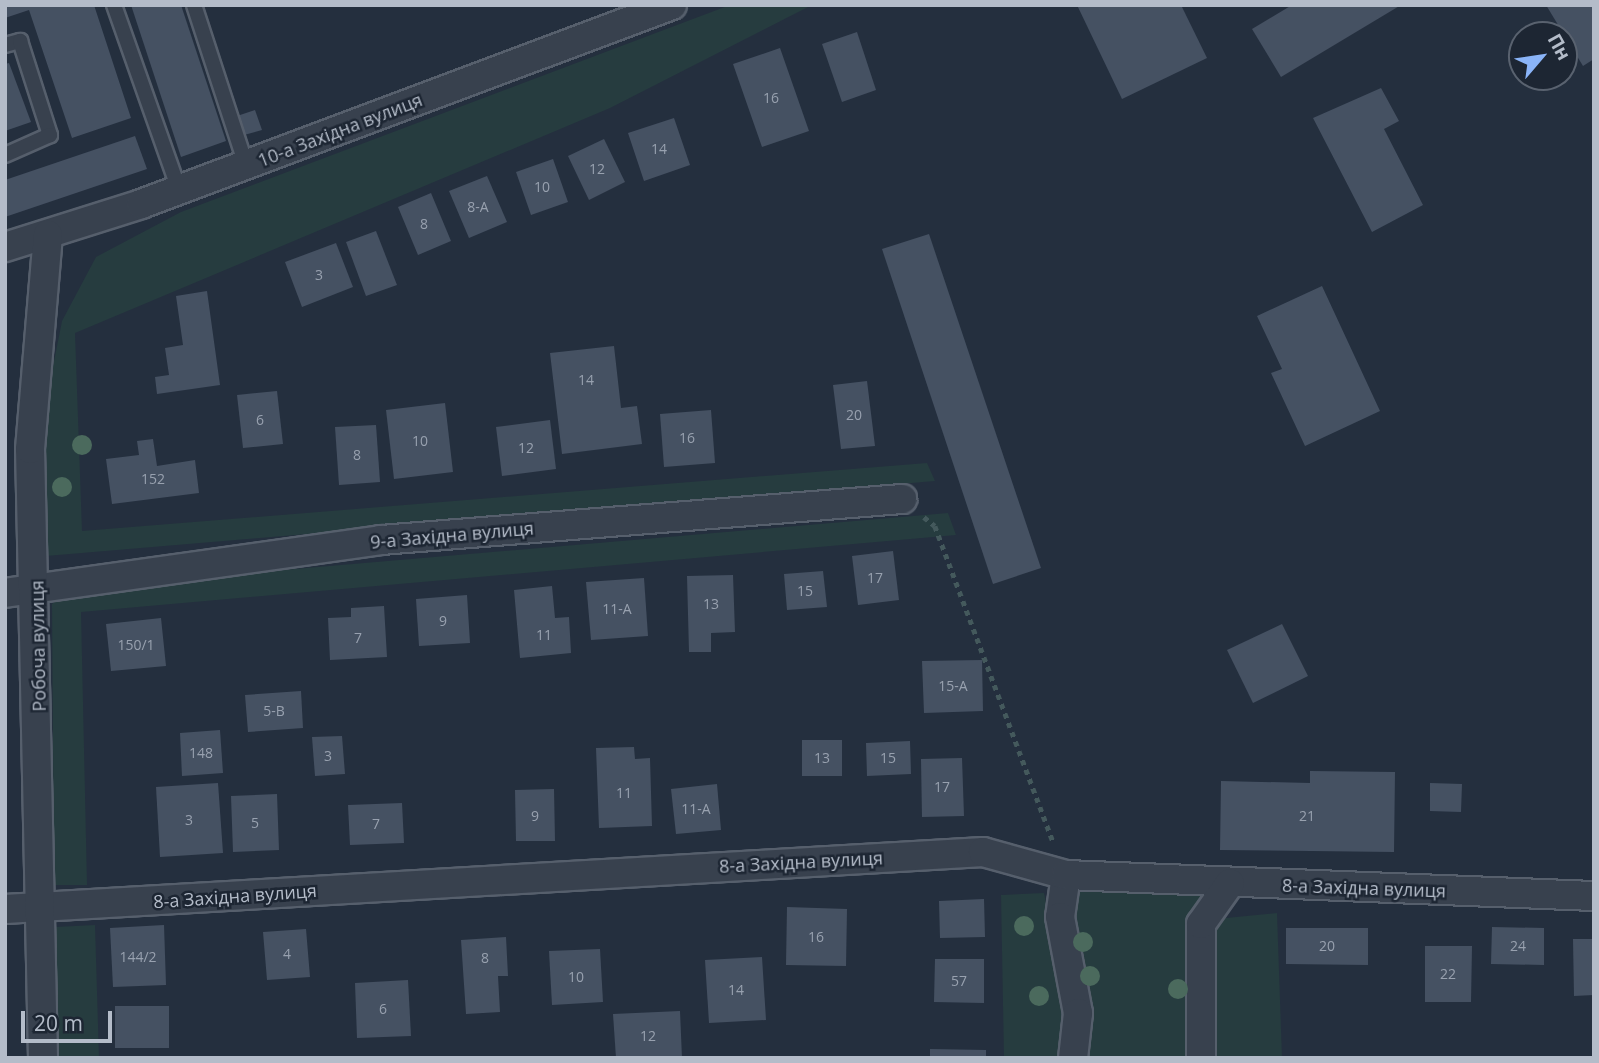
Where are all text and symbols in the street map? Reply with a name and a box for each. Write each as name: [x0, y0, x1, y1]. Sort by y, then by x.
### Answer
north arrow: [1508, 21, 1578, 91]
text: Пн: [1542, 29, 1577, 65]
street label: 10-а Західна вулиця: [255, 89, 425, 171]
house number: 16: [763, 90, 779, 106]
house number: 14: [651, 141, 667, 157]
house number: 12: [589, 161, 605, 177]
house number: 10: [534, 179, 550, 195]
house number: 8-А: [467, 199, 489, 215]
house number: 8: [420, 216, 428, 232]
house number: 3: [315, 267, 323, 283]
house number: 14: [578, 372, 594, 388]
house number: 20: [846, 407, 862, 423]
house number: 6: [256, 412, 264, 428]
house number: 16: [679, 430, 695, 446]
house number: 10: [412, 433, 428, 449]
house number: 12: [518, 440, 534, 456]
house number: 8: [353, 447, 361, 463]
house number: 152: [141, 471, 165, 487]
street label: 9-а Західна вулиця: [369, 517, 535, 553]
house number: 17: [867, 570, 883, 586]
street label: Робоча вулиця: [26, 580, 50, 712]
house number: 15: [797, 583, 813, 599]
house number: 13: [703, 596, 719, 612]
house number: 11-А: [602, 601, 632, 617]
house number: 9: [439, 613, 447, 629]
house number: 11: [536, 627, 552, 643]
house number: 7: [354, 630, 362, 646]
house number: 150/1: [117, 637, 155, 653]
house number: 15-А: [938, 678, 968, 694]
house number: 5-В: [263, 703, 285, 719]
house number: 148: [189, 745, 213, 761]
house number: 3: [324, 748, 332, 764]
house number: 13: [814, 750, 830, 766]
house number: 15: [880, 750, 896, 766]
house number: 17: [934, 779, 950, 795]
house number: 11: [616, 785, 632, 801]
house number: 11-А: [681, 801, 711, 817]
house number: 9: [531, 808, 539, 824]
house number: 21: [1299, 808, 1315, 824]
house number: 3: [185, 812, 193, 828]
house number: 5: [251, 815, 259, 831]
house number: 7: [372, 816, 380, 832]
street label: 8-а Західна вулиця: [719, 847, 883, 877]
street label: 8-а Західна вулиця: [1282, 874, 1446, 902]
street label: 8-а Західна вулиця: [152, 880, 318, 912]
house number: 16: [808, 929, 824, 945]
house number: 20: [1319, 938, 1335, 954]
house number: 24: [1510, 938, 1526, 954]
house number: 4: [283, 946, 291, 962]
house number: 144/2: [119, 949, 157, 965]
house number: 8: [481, 950, 489, 966]
house number: 22: [1440, 966, 1456, 982]
house number: 10: [568, 969, 584, 985]
house number: 57: [951, 973, 967, 989]
house number: 14: [728, 982, 744, 998]
scale bar: [24, 996, 116, 1040]
house number: 6: [379, 1001, 387, 1017]
text: 20 m: [34, 1009, 83, 1037]
house number: 12: [640, 1028, 656, 1044]

